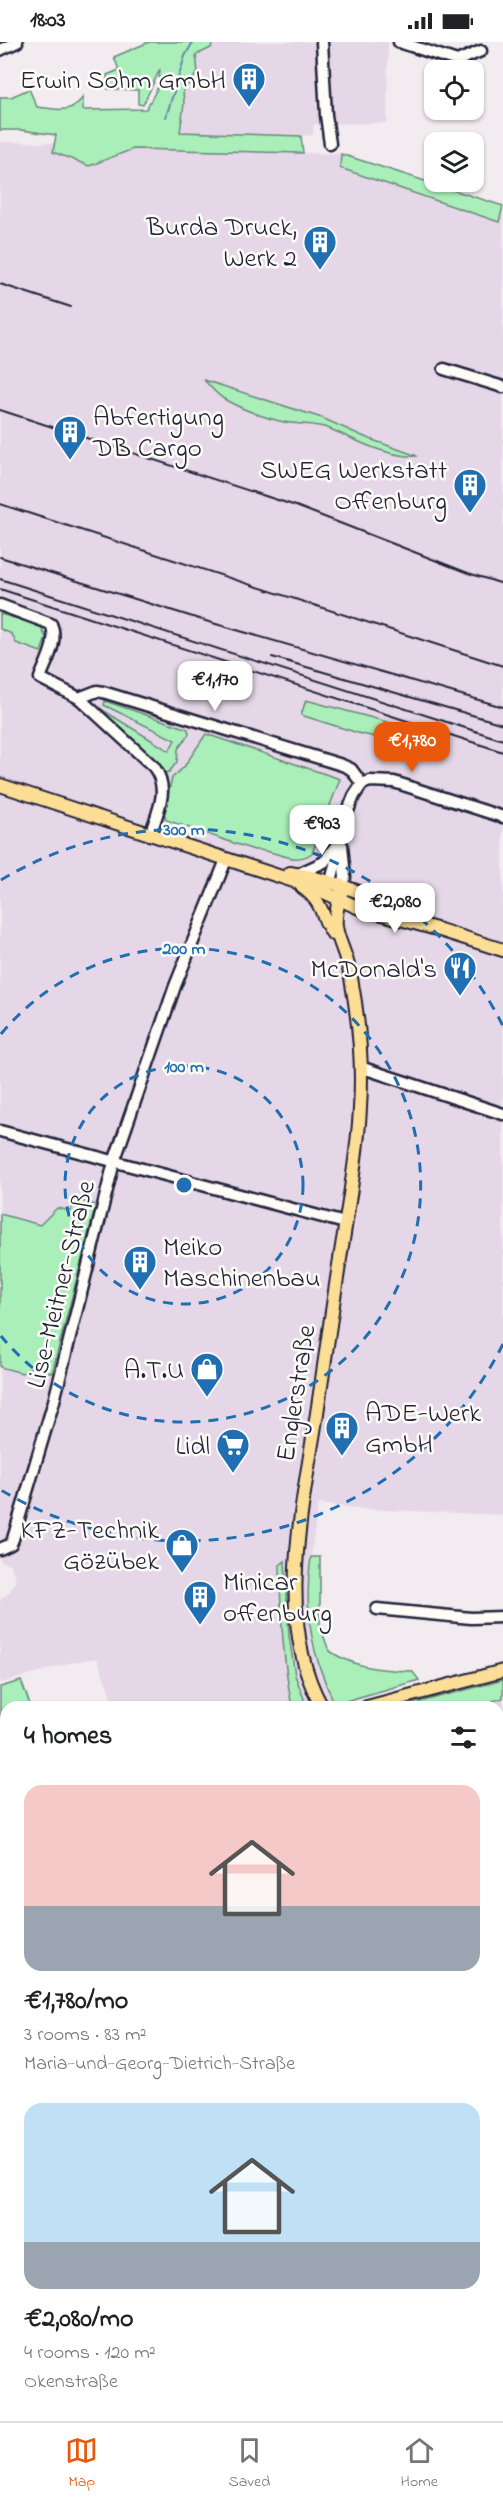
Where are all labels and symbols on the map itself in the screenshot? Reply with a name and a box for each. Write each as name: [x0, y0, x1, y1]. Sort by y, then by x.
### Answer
building icon: Erwin Sohm GmbH: [231, 61, 267, 108]
place label: Erwin Sohm GmbH: [20, 62, 226, 101]
place label: Burda Druck, Werk 2: [146, 209, 297, 279]
building icon: Burda Druck, Werk 2: [302, 224, 338, 271]
place label: Abfertigung DB Cargo: [92, 399, 224, 469]
building icon: Abfertigung DB Cargo: [52, 414, 88, 461]
place label: SWEG Werkstatt Offenburg: [260, 452, 447, 522]
building icon: SWEG Werkstatt Offenburg: [452, 467, 488, 514]
pin: €1,170: [166, 661, 264, 712]
pin: €1,780: [363, 722, 461, 773]
pin: €903: [286, 805, 358, 856]
text: 300 m: [162, 818, 205, 844]
pin: €2,080: [346, 883, 444, 934]
text: 200 m: [162, 937, 206, 963]
restaurant icon: McDonald's: [442, 950, 478, 997]
place label: McDonald's: [311, 951, 437, 990]
text: 100 m: [164, 1055, 204, 1081]
centre of rings: [174, 1175, 194, 1195]
street label: Lise-Meitner-Straße: [18, 1176, 107, 1393]
place label: Meiko Maschinenbau: [163, 1229, 320, 1299]
building icon: Meiko Maschinenbau: [122, 1244, 158, 1291]
street label: Englerstraße: [267, 1321, 328, 1464]
shop icon: A.T.U: [189, 1351, 225, 1398]
place label: A.T.U: [124, 1352, 184, 1391]
place label: ADE-Werk GmbH: [365, 1395, 481, 1465]
building icon: ADE-Werk GmbH: [324, 1410, 360, 1457]
supermarket icon: Lidl: [215, 1427, 251, 1474]
place label: Lidl: [175, 1428, 210, 1467]
place label: KFZ-Technik Gözübek: [21, 1512, 159, 1582]
shop icon: KFZ-Technik Gözübek: [164, 1527, 200, 1574]
place label: Minicar offenburg: [223, 1564, 332, 1634]
building icon: Minicar offenburg: [182, 1579, 218, 1626]

